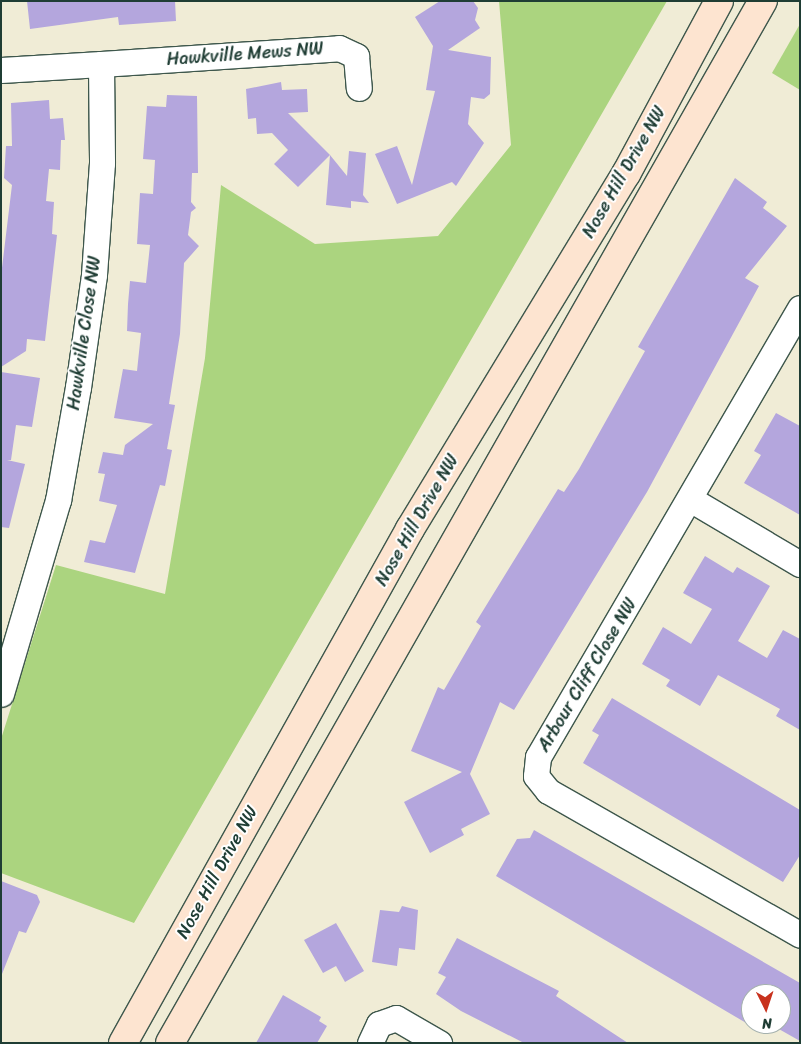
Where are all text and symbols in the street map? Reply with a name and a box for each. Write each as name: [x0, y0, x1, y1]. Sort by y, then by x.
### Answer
street label: Hawkville Mews NW: [166, 38, 324, 70]
street label: Nose Hill Drive NW: [578, 102, 670, 242]
street label: Hawkville Close NW: [63, 255, 105, 411]
street label: Nose Hill Drive NW: [371, 450, 463, 590]
street label: Arbour Cliff Close NW: [532, 594, 642, 756]
street label: Nose Hill Drive NW: [172, 802, 262, 942]
north arrow: [741, 984, 791, 1034]
text: N: [761, 1011, 773, 1036]

